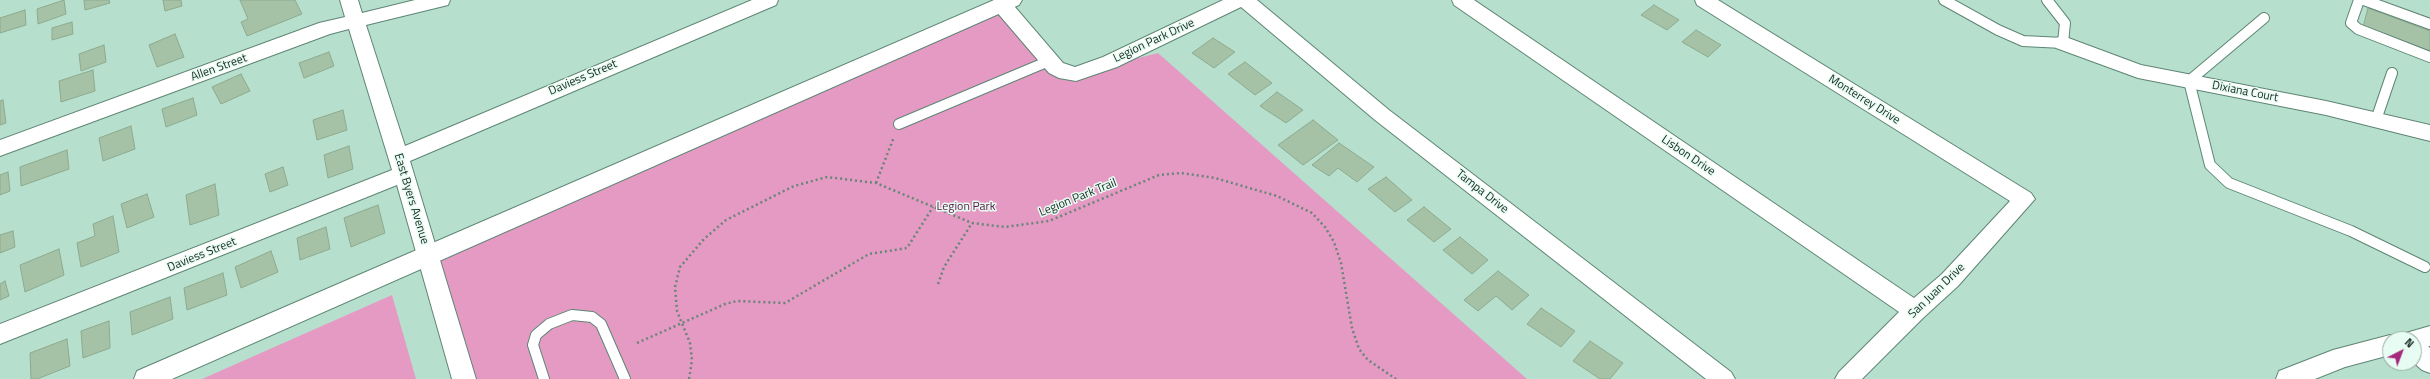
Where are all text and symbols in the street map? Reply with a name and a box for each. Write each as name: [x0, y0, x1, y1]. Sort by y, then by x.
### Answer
street label: Legion Park Drive: [1111, 16, 1197, 66]
street label: Allen Street: [189, 51, 249, 85]
street label: Daviess Street: [547, 57, 619, 99]
street label: Monterrey Drive: [1825, 72, 1903, 128]
street label: Dixiana Court: [2211, 79, 2279, 105]
street label: Lisbon Drive: [1658, 133, 1718, 179]
street label: East Byers Avenue: [390, 152, 432, 246]
street label: Tampa Drive: [1453, 167, 1511, 217]
street label: Legion Park Trail: [1037, 176, 1119, 220]
park label: Legion Park: [937, 200, 995, 214]
street label: Daviess Street: [166, 235, 238, 275]
street label: San Juan Drive: [1906, 261, 1968, 321]
north arrow: [2382, 331, 2422, 371]
text: N: [2401, 334, 2418, 351]

